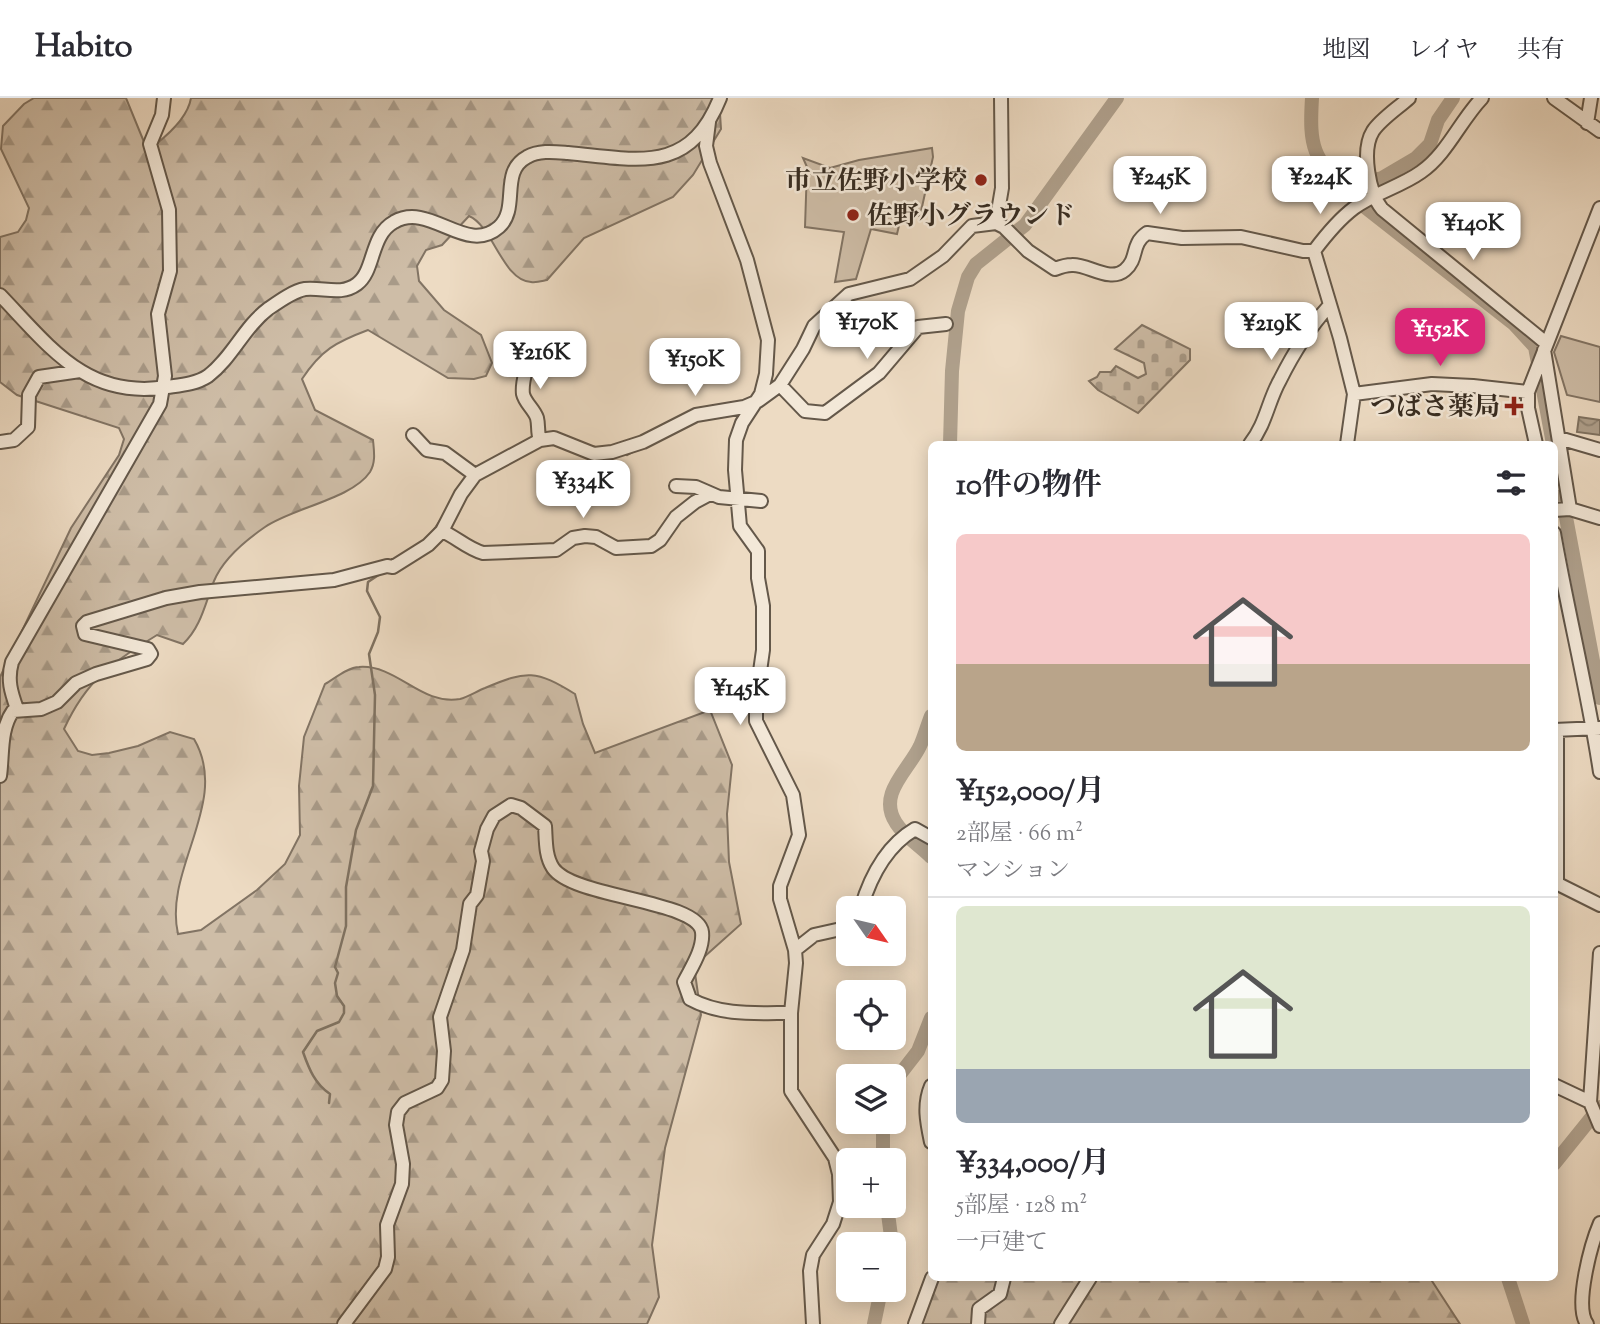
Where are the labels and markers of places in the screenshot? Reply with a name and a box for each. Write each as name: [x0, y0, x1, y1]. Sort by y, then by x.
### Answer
pin: ¥245K: [1111, 156, 1209, 216]
pin: ¥224K: [1271, 156, 1369, 216]
place label: 市立佐野小学校: [785, 164, 967, 201]
marker: 市立佐野小学校: [973, 172, 989, 188]
place label: 佐野小グラウンド: [867, 199, 1075, 236]
pin: ¥140K: [1424, 202, 1522, 262]
marker: 佐野小グラウンド: [845, 207, 861, 223]
pin: ¥170K: [818, 302, 916, 361]
pin: ¥219K: [1222, 302, 1320, 362]
pin: ¥152K: [1391, 308, 1489, 368]
pin: ¥216K: [491, 331, 589, 391]
pin: ¥150K: [646, 338, 744, 398]
place label: つばさ薬局: [1370, 390, 1500, 427]
marker: つばさ薬局: [1506, 398, 1522, 414]
pin: ¥334K: [534, 460, 632, 520]
pin: ¥145K: [691, 668, 789, 727]

